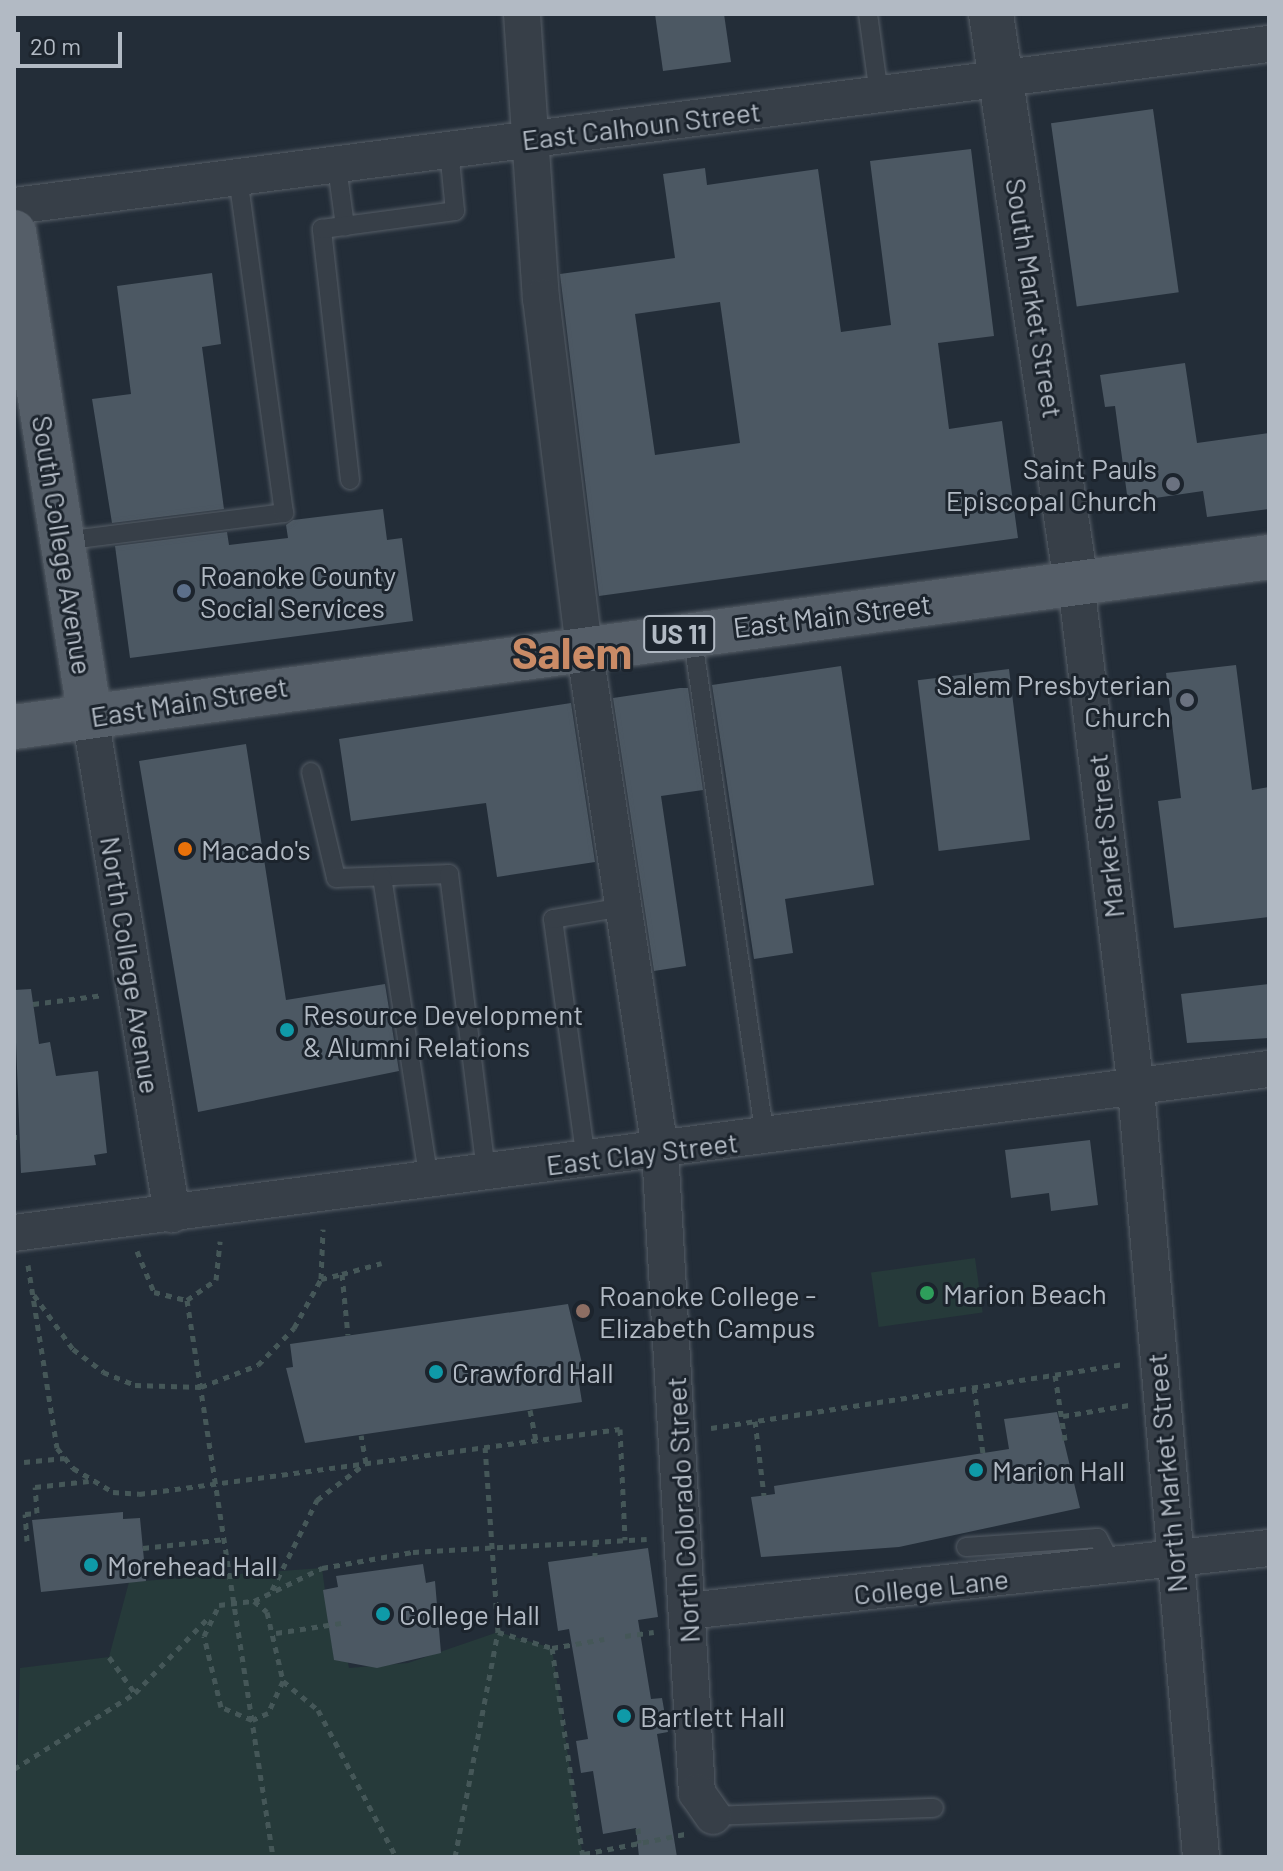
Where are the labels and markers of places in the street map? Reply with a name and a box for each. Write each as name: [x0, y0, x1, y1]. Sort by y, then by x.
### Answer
place label: Saint Pauls Episcopal Church: [946, 451, 1157, 517]
marker: Saint Pauls Episcopal Church: [1164, 475, 1182, 493]
place label: Roanoke County Social Services: [200, 558, 396, 624]
marker: Roanoke County Social Services: [175, 582, 193, 600]
place label: Salem Presbyterian Church: [936, 667, 1171, 733]
marker: Salem Presbyterian Church: [1178, 691, 1196, 709]
place label: Macado's: [201, 832, 311, 866]
marker: Macado's: [176, 840, 194, 858]
place label: Resource Development & Alumni Relations: [303, 997, 583, 1063]
marker: Resource Development & Alumni Relations: [278, 1021, 296, 1039]
place label: Marion Beach: [943, 1276, 1107, 1310]
place label: Roanoke College - Elizabeth Campus: [599, 1278, 816, 1344]
marker: Marion Beach: [918, 1284, 936, 1302]
marker: Roanoke College - Elizabeth Campus: [574, 1302, 592, 1320]
place label: Crawford Hall: [452, 1355, 614, 1389]
marker: Crawford Hall: [427, 1363, 445, 1381]
place label: Marion Hall: [992, 1453, 1125, 1487]
marker: Marion Hall: [967, 1461, 985, 1479]
place label: Morehead Hall: [107, 1548, 278, 1582]
marker: Morehead Hall: [82, 1556, 100, 1574]
place label: College Hall: [399, 1597, 540, 1631]
marker: College Hall: [374, 1605, 392, 1623]
place label: Bartlett Hall: [640, 1699, 785, 1733]
marker: Bartlett Hall: [615, 1707, 633, 1725]

